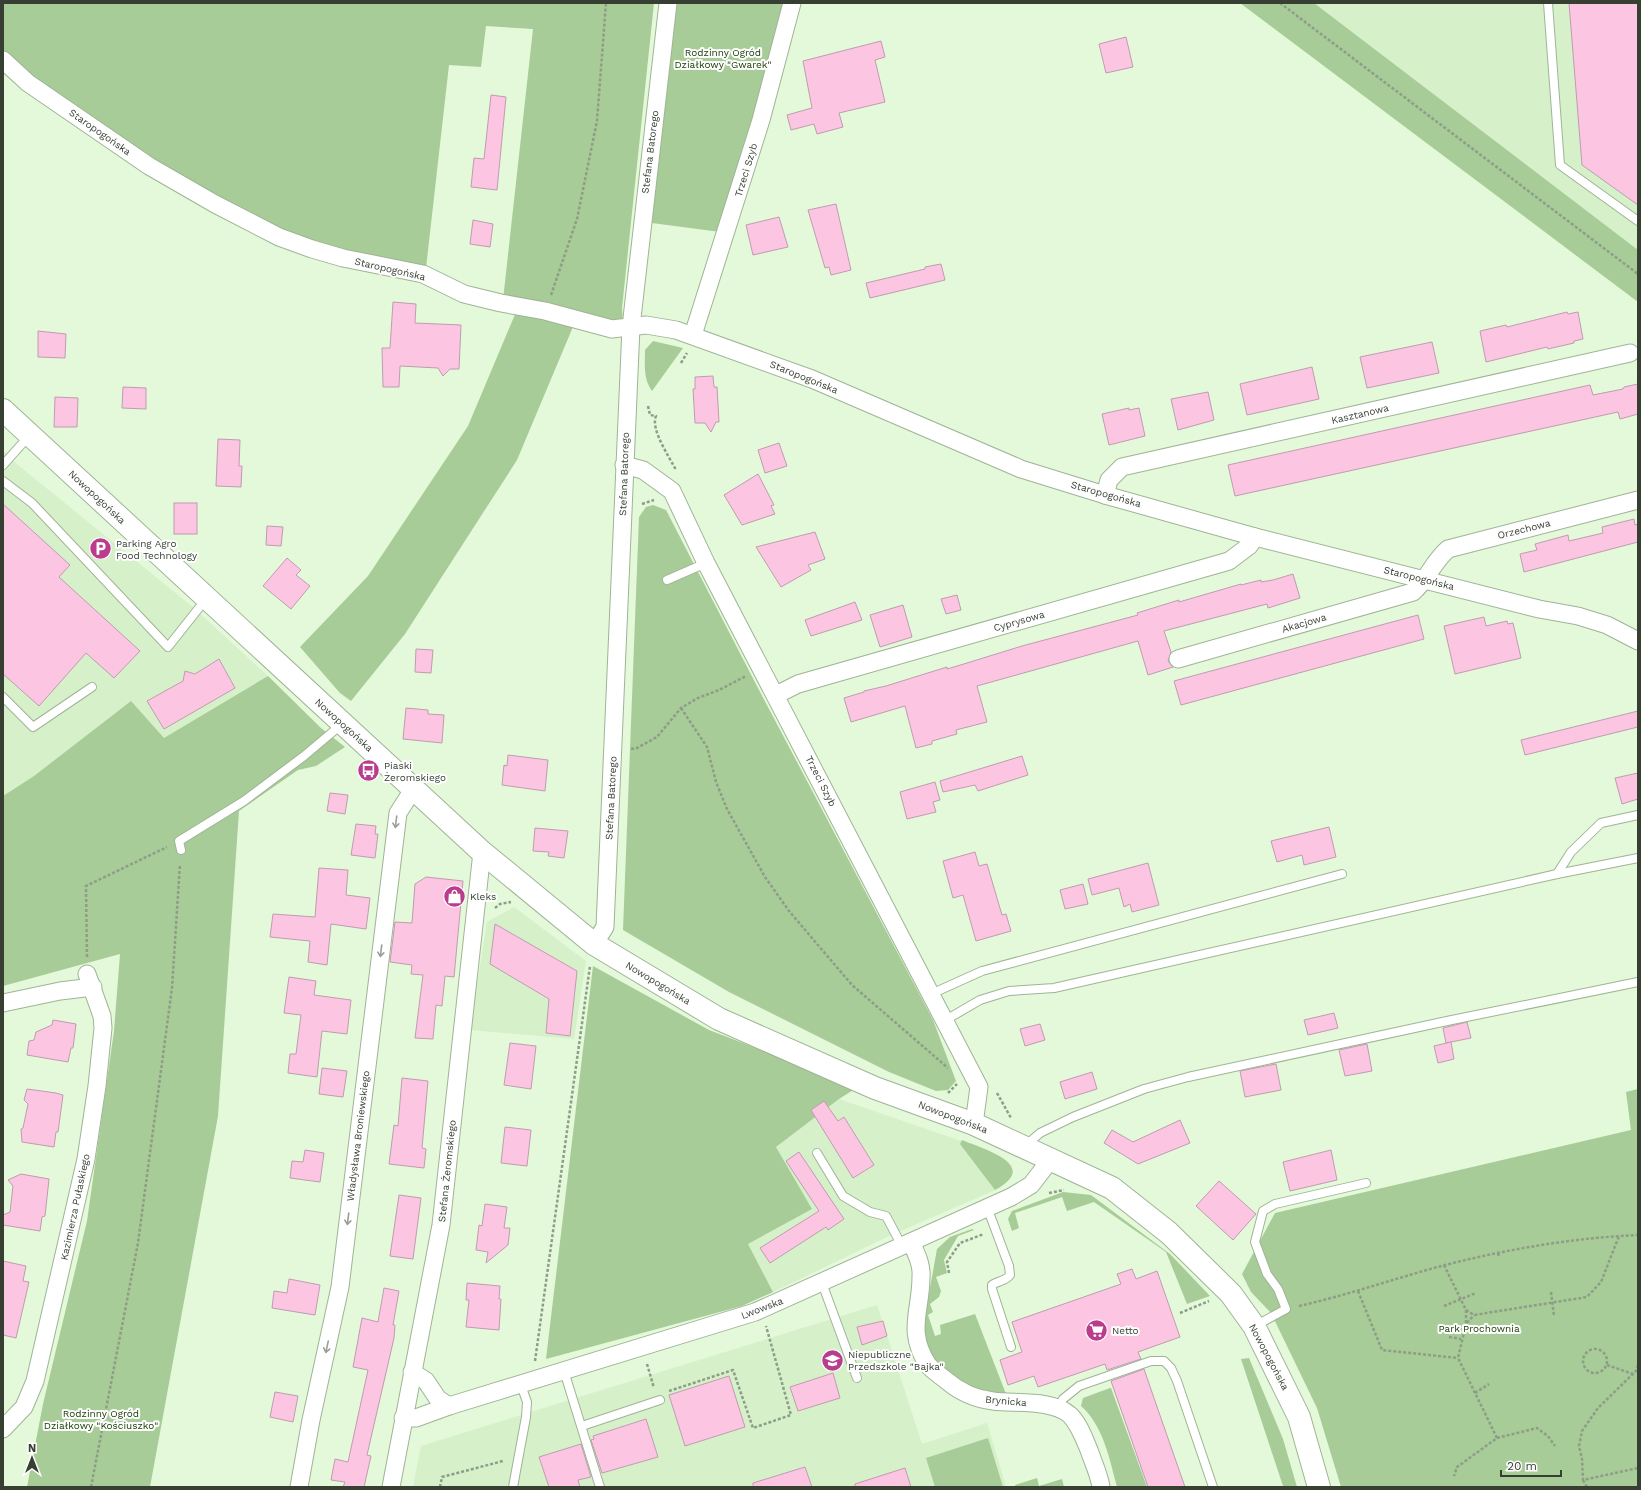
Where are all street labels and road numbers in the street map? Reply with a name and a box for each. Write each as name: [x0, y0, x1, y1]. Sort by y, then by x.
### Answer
street label: Staropogońska: [67, 107, 133, 157]
street label: Stefana Batorego: [639, 110, 661, 194]
street label: Trzeci Szyb: [733, 142, 759, 198]
street label: Staropogońska: [353, 255, 427, 283]
street label: Staropogońska: [768, 358, 840, 396]
street label: Kasztanowa: [1330, 402, 1390, 426]
street label: Stefana Batorego: [617, 432, 631, 516]
street label: Nowopogońska: [66, 468, 128, 526]
street label: Staropogońska: [1070, 479, 1143, 509]
street label: Orzechowa: [1496, 517, 1552, 541]
street label: Staropogońska: [1383, 564, 1456, 592]
street label: Cyprysowa: [992, 608, 1046, 634]
street label: Akacjowa: [1280, 611, 1328, 635]
street label: Nowopogońska: [313, 696, 375, 754]
street label: Trzeci Szyb: [804, 754, 838, 808]
street label: Stefana Batorego: [603, 756, 619, 840]
street label: Nowopogońska: [624, 959, 693, 1007]
street label: Władysława Broniewskiego: [345, 1070, 371, 1202]
street label: Nowopogońska: [917, 1099, 990, 1135]
street label: Stefana Żeromskiego: [436, 1119, 458, 1223]
street label: Kazimierza Pułaskiego: [58, 1153, 92, 1261]
street label: Lwowska: [739, 1295, 785, 1321]
street label: Nowopogońska: [1247, 1322, 1291, 1392]
street label: Brynicka: [985, 1394, 1027, 1408]

